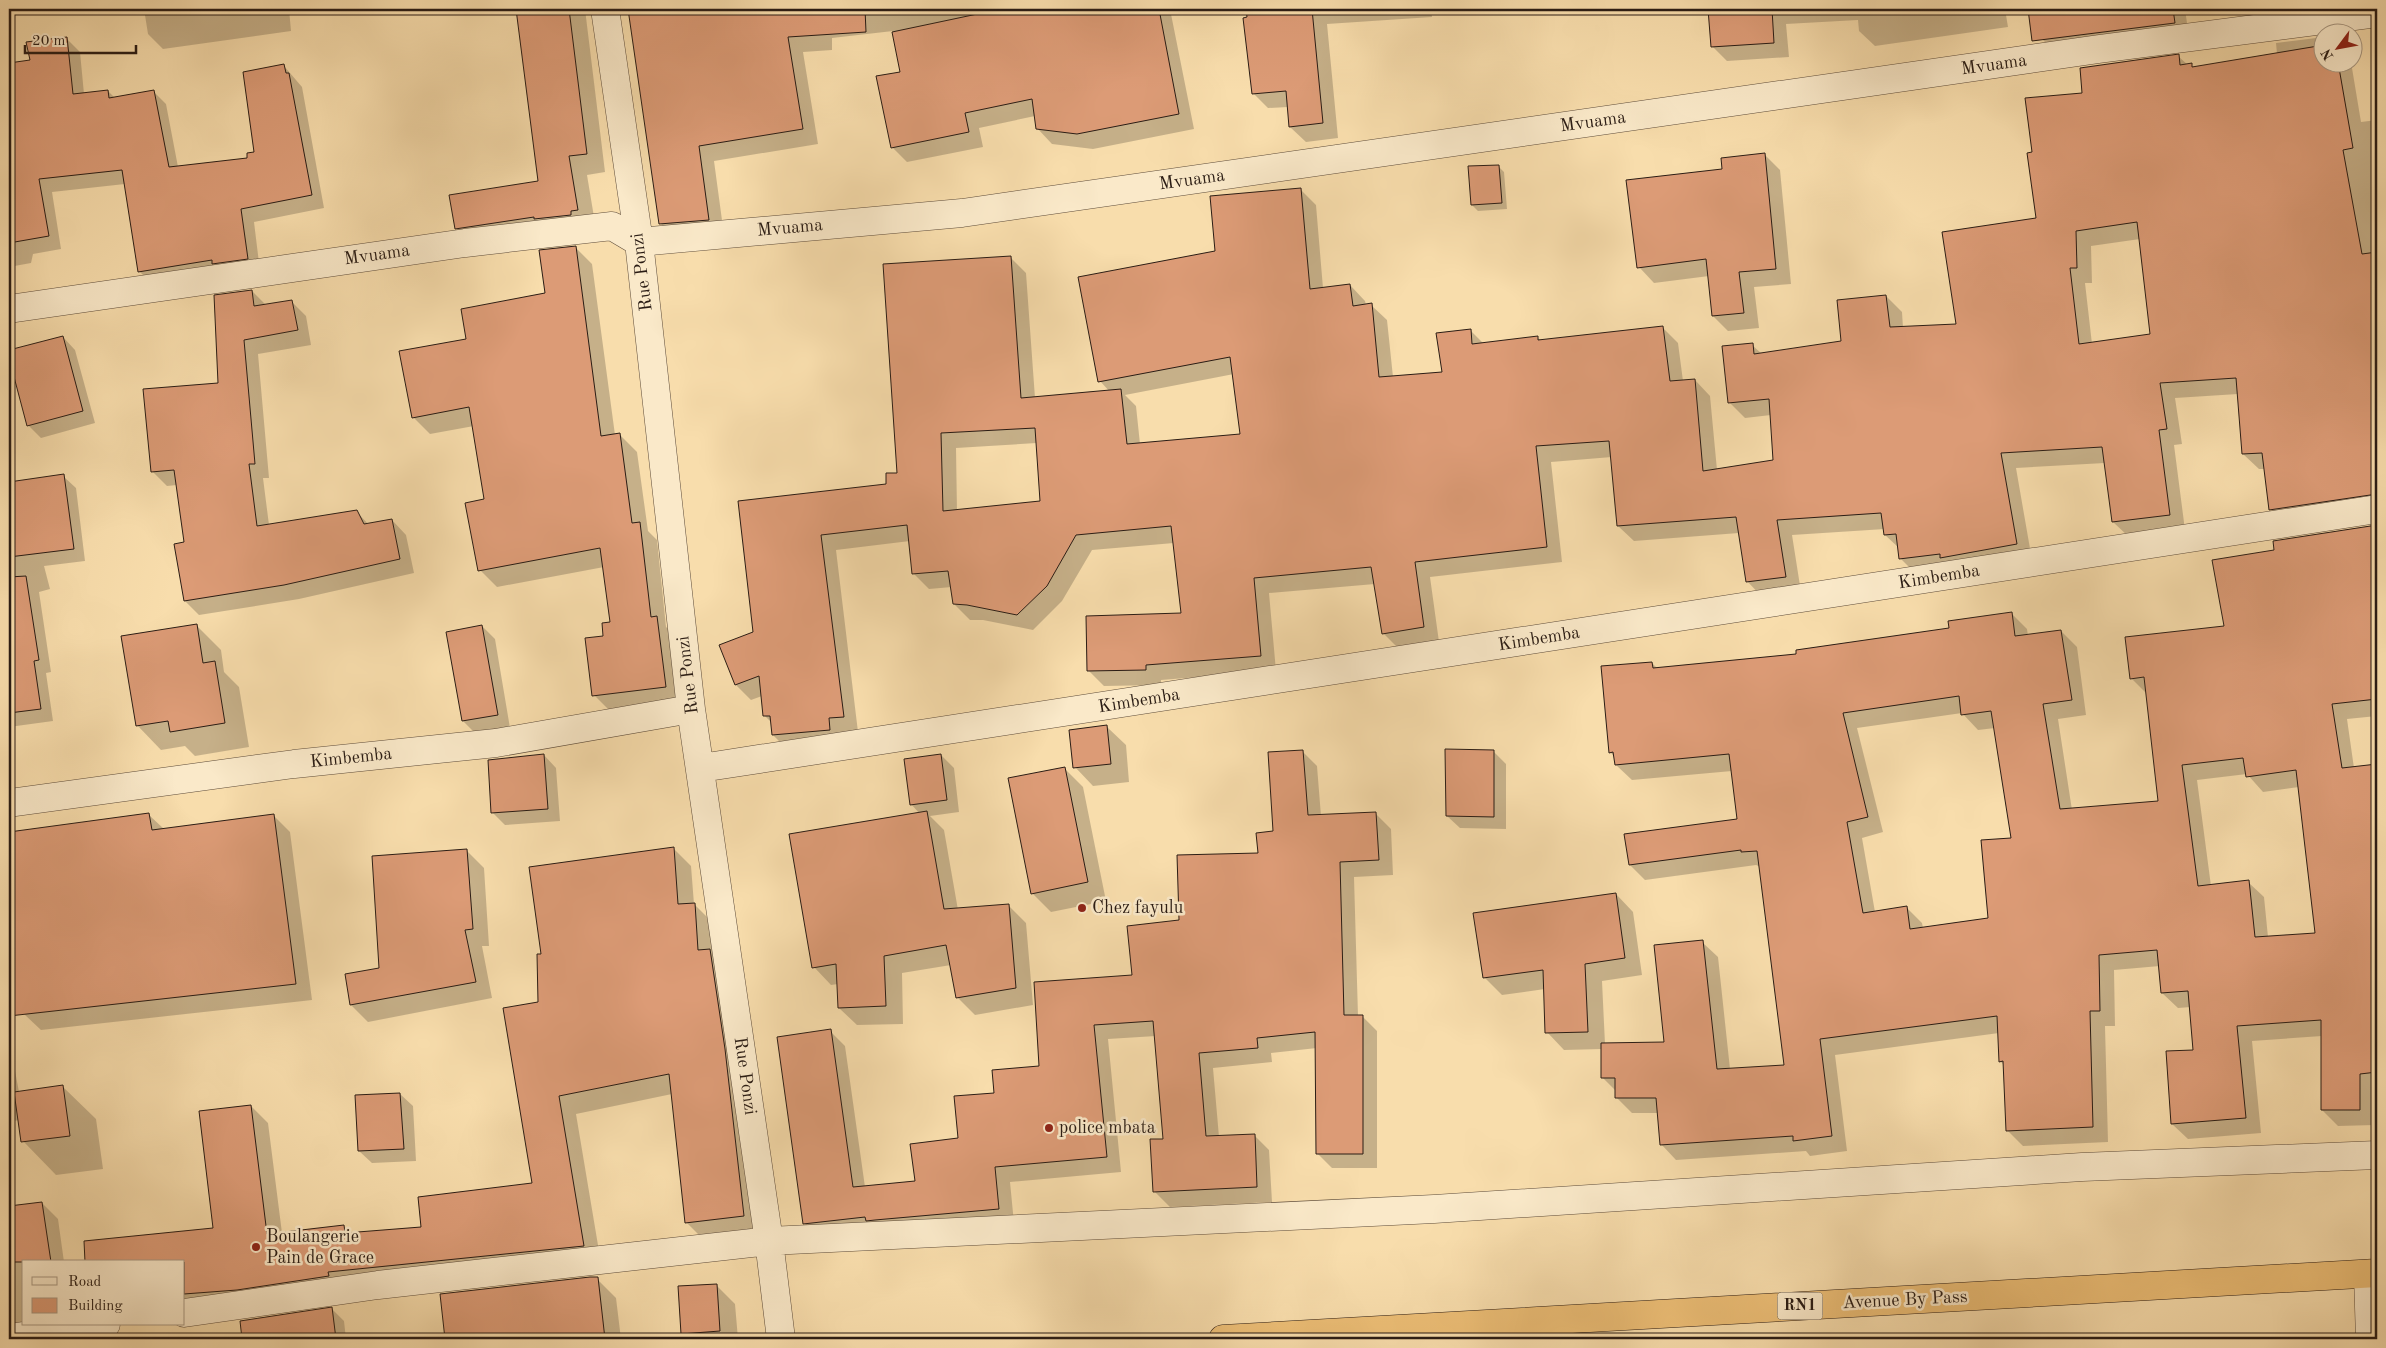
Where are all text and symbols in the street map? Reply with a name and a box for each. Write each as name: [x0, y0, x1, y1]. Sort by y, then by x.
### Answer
scale bar: [25, 22, 136, 54]
north arrow: [2314, 22, 2364, 72]
text: 20 m: [32, 34, 66, 49]
text: N: [2319, 46, 2337, 63]
street label: Mvuama: [1960, 51, 2028, 79]
street label: Mvuama: [1559, 108, 1627, 136]
street label: Mvuama: [1158, 166, 1226, 194]
street label: Mvuama: [756, 216, 824, 240]
street label: Rue Ponzi: [628, 232, 656, 312]
street label: Mvuama: [343, 241, 411, 269]
street label: Kimbemba: [1897, 562, 1981, 592]
street label: Kimbemba: [1497, 624, 1581, 654]
street label: Rue Ponzi: [674, 635, 702, 715]
street label: Kimbemba: [1097, 686, 1181, 716]
street label: Kimbemba: [309, 745, 393, 771]
place label: Chez fayulu: [1092, 899, 1184, 917]
marker: Chez fayulu: [1076, 902, 1088, 914]
street label: Rue Ponzi: [731, 1036, 759, 1116]
place label: police mbata: [1059, 1119, 1156, 1137]
marker: police mbata: [1043, 1122, 1055, 1134]
place label: Boulangerie Pain de Grace: [266, 1228, 374, 1267]
marker: Boulangerie Pain de Grace: [250, 1241, 262, 1253]
legend: [22, 1260, 185, 1326]
text: Road: [68, 1275, 102, 1290]
street label: Avenue By Pass: [1842, 1288, 1968, 1312]
road number: RN1: [1778, 1292, 1822, 1320]
text: Building: [68, 1299, 123, 1314]

